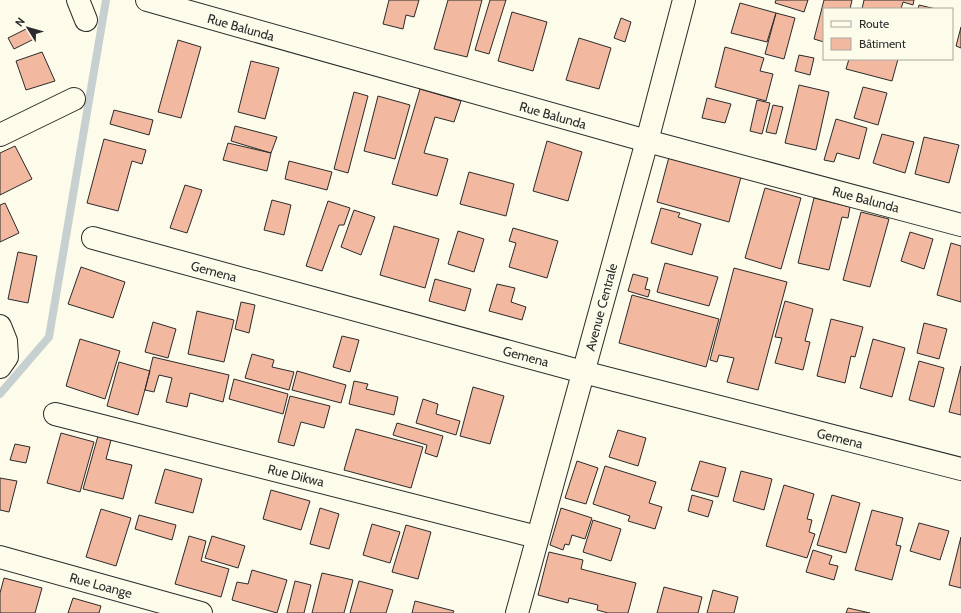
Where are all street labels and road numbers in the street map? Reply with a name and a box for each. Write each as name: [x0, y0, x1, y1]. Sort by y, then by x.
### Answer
street label: Rue Balunda: [206, 10, 277, 44]
street label: Rue Balunda: [518, 98, 589, 132]
street label: Rue Balunda: [831, 182, 902, 216]
street label: Gemena: [189, 257, 239, 285]
street label: Avenue Centrale: [582, 261, 620, 353]
street label: Gemena: [501, 342, 551, 370]
street label: Gemena: [815, 425, 865, 452]
street label: Rue Dikwa: [266, 460, 327, 490]
street label: Rue Loange: [68, 569, 134, 601]

